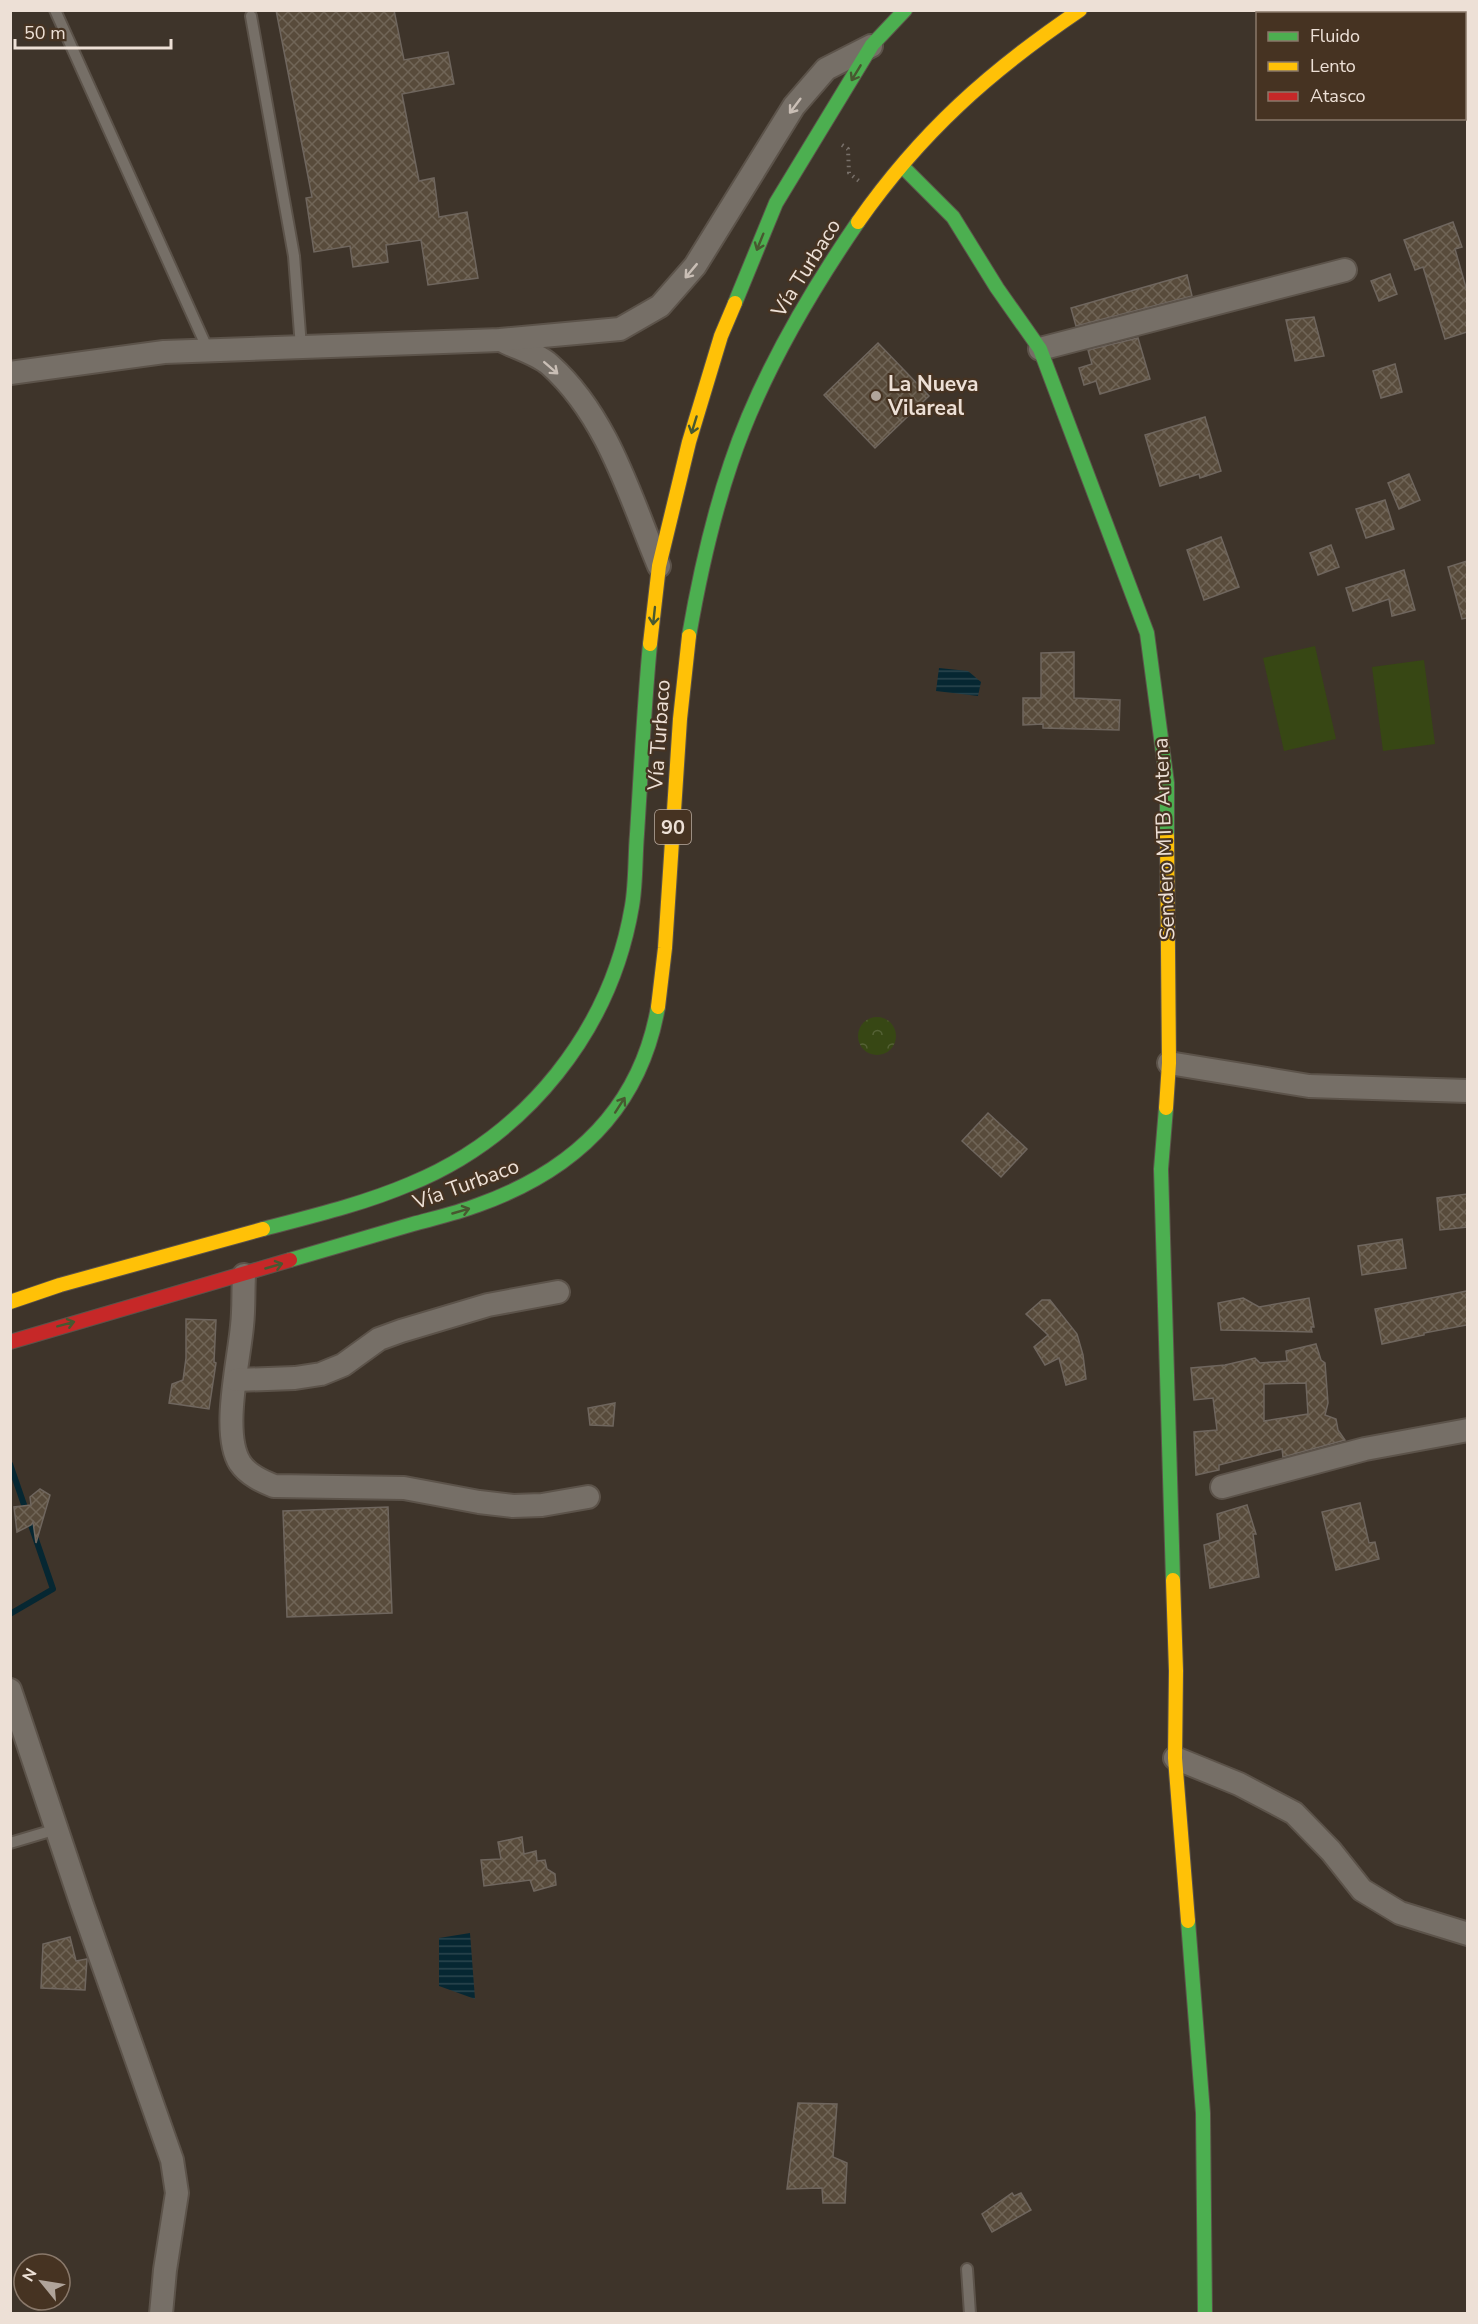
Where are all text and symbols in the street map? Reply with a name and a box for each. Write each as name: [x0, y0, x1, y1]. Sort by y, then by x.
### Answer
scale bar: [15, 12, 171, 50]
legend: [1256, 12, 1466, 120]
text: 50 m: [24, 21, 66, 45]
text: Fluido: [1310, 24, 1360, 48]
text: Lento: [1310, 54, 1356, 78]
one-way arrow: [849, 64, 861, 81]
text: Atasco: [1310, 84, 1366, 108]
one-way arrow: [789, 98, 801, 114]
street label: Vía Turbaco: [764, 214, 847, 323]
one-way arrow: [754, 232, 765, 251]
one-way arrow: [684, 263, 697, 279]
one-way arrow: [543, 361, 559, 374]
place label: La Nueva Vilareal: [887, 370, 978, 422]
marker: La Nueva Vilareal: [869, 389, 883, 403]
one-way arrow: [688, 416, 699, 435]
one-way arrow: [648, 605, 659, 625]
street label: Vía Turbaco: [641, 679, 677, 792]
street label: Sendero MTB Antena: [1146, 737, 1182, 941]
road number: 90: [655, 810, 691, 844]
one-way arrow: [614, 1097, 626, 1114]
street label: Vía Turbaco: [408, 1152, 523, 1216]
one-way arrow: [451, 1205, 470, 1216]
one-way arrow: [264, 1260, 283, 1271]
one-way arrow: [56, 1318, 75, 1329]
north arrow: [12, 2252, 72, 2312]
text: N: [17, 2264, 42, 2286]

